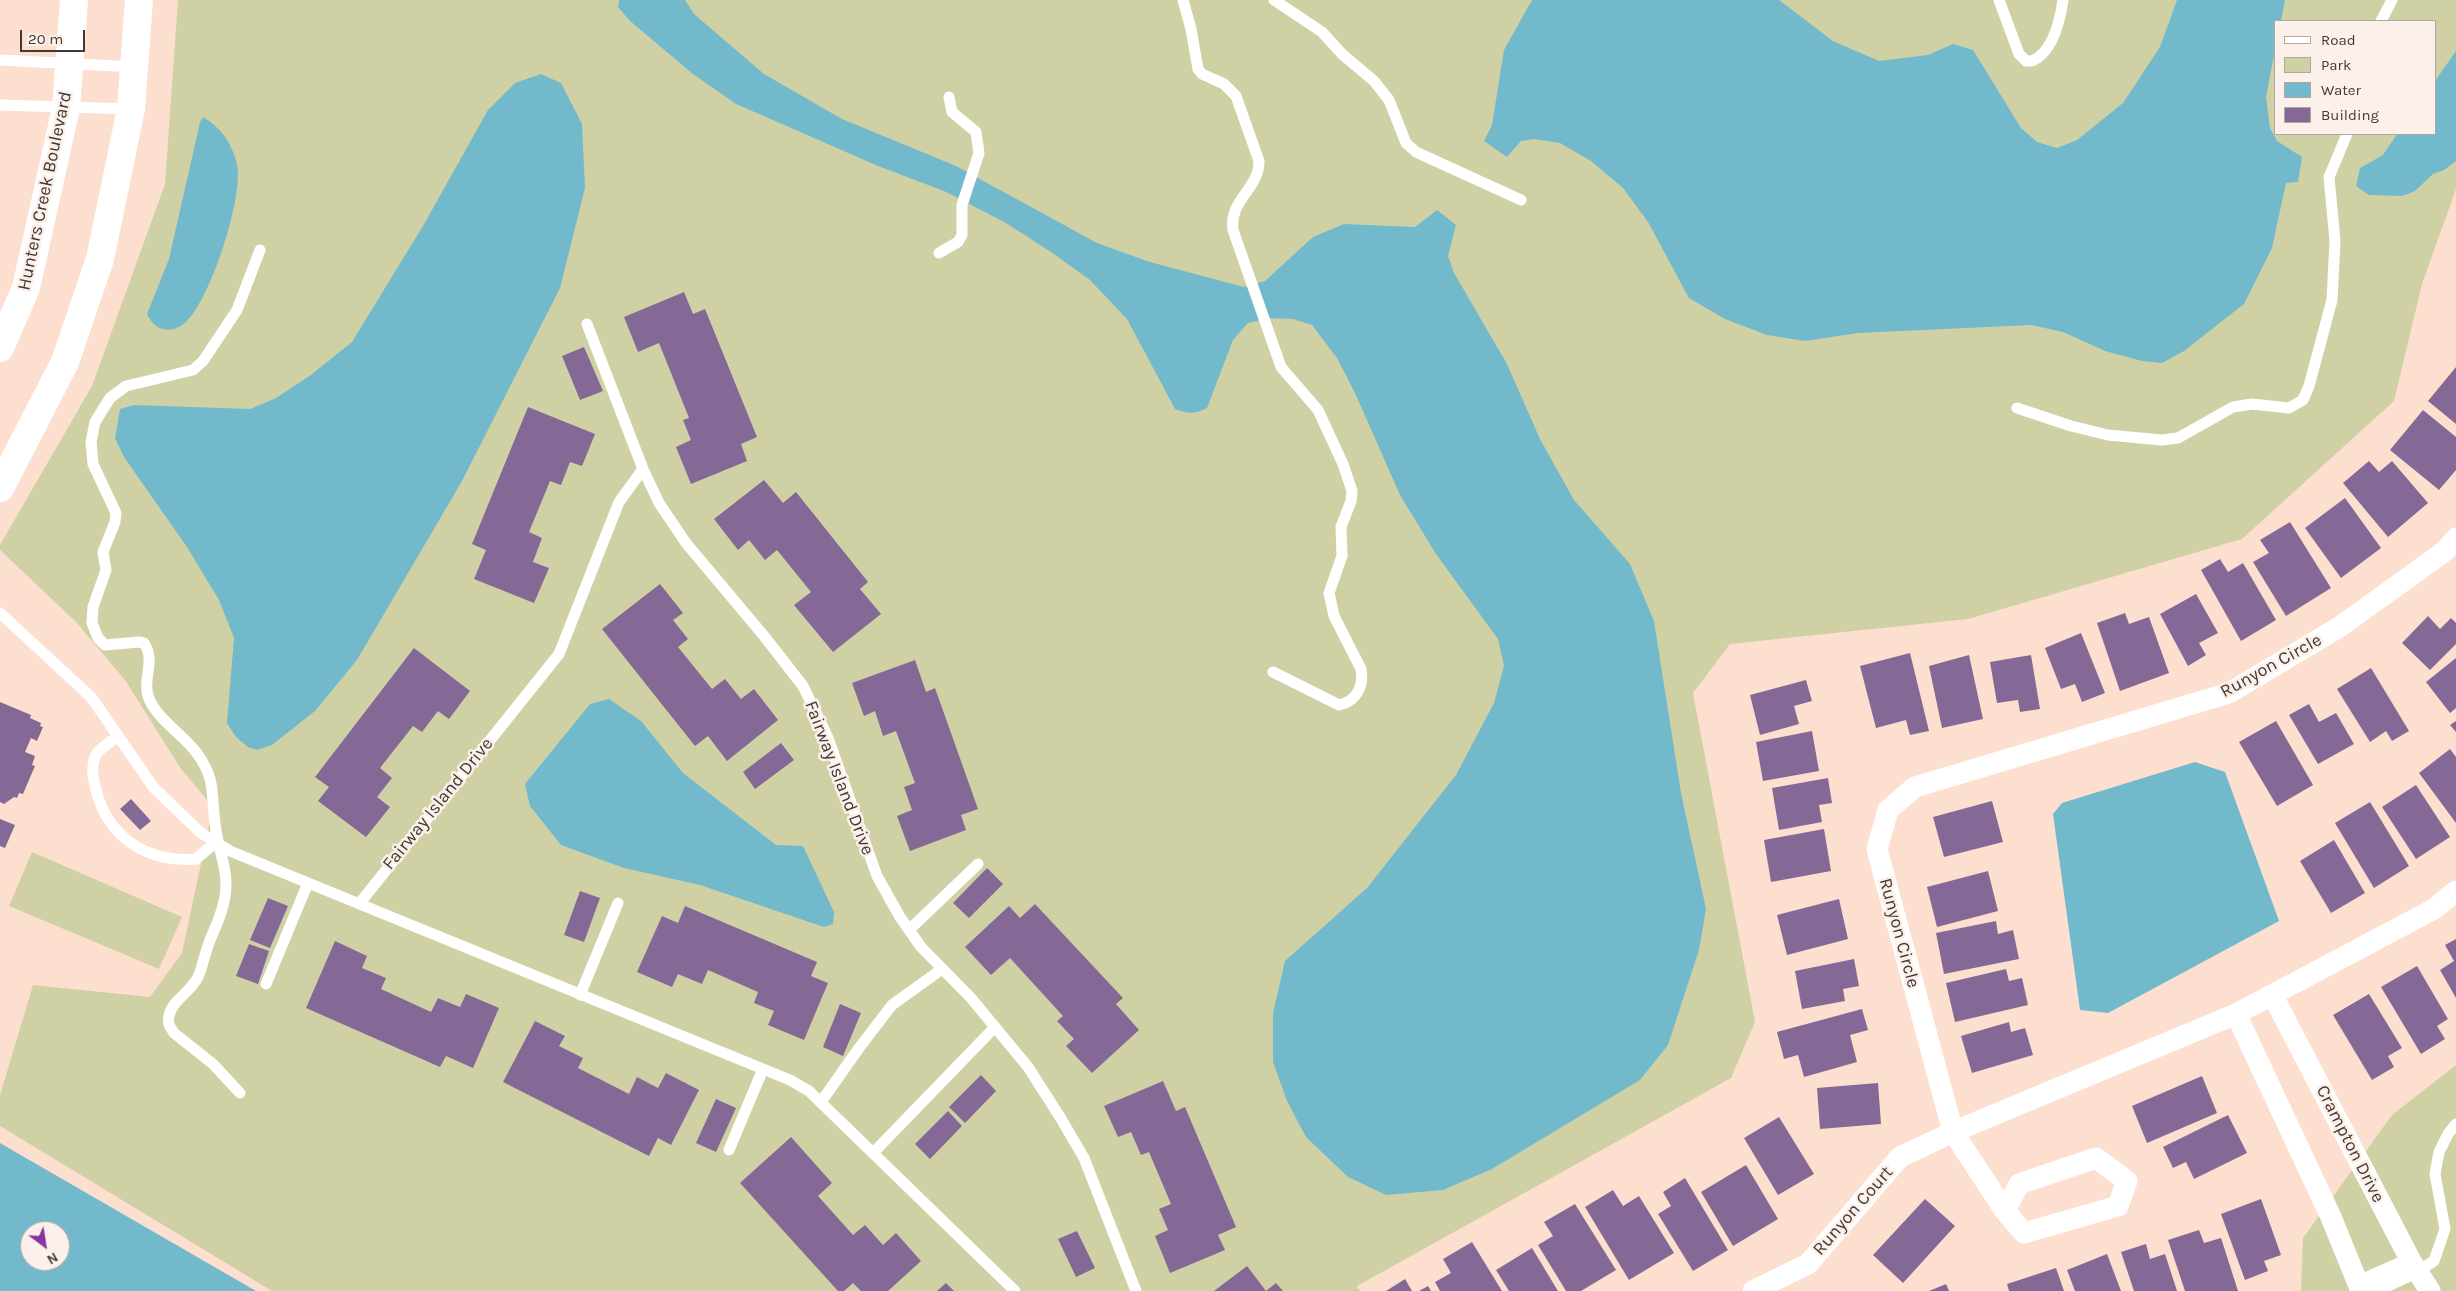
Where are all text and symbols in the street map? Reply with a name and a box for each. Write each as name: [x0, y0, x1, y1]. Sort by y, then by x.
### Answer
scale bar: [22, 20, 88, 52]
legend: [2274, 20, 2436, 135]
text: 20 m: [28, 30, 63, 48]
text: Road: [2321, 31, 2356, 49]
text: Park: [2321, 56, 2351, 74]
text: Water: [2321, 81, 2361, 99]
street label: Hunters Creek Boulevard: [13, 90, 77, 292]
text: Building: [2321, 106, 2379, 124]
street label: Runyon Circle: [2217, 629, 2325, 703]
street label: Fairway Island Drive: [800, 698, 878, 858]
street label: Fairway Island Drive: [378, 734, 498, 874]
street label: Runyon Circle: [1874, 876, 1924, 990]
street label: Crampton Drive: [2311, 1082, 2389, 1206]
street label: Runyon Court: [1808, 1162, 1898, 1260]
north arrow: [20, 1221, 70, 1271]
text: N: [44, 1249, 61, 1268]

